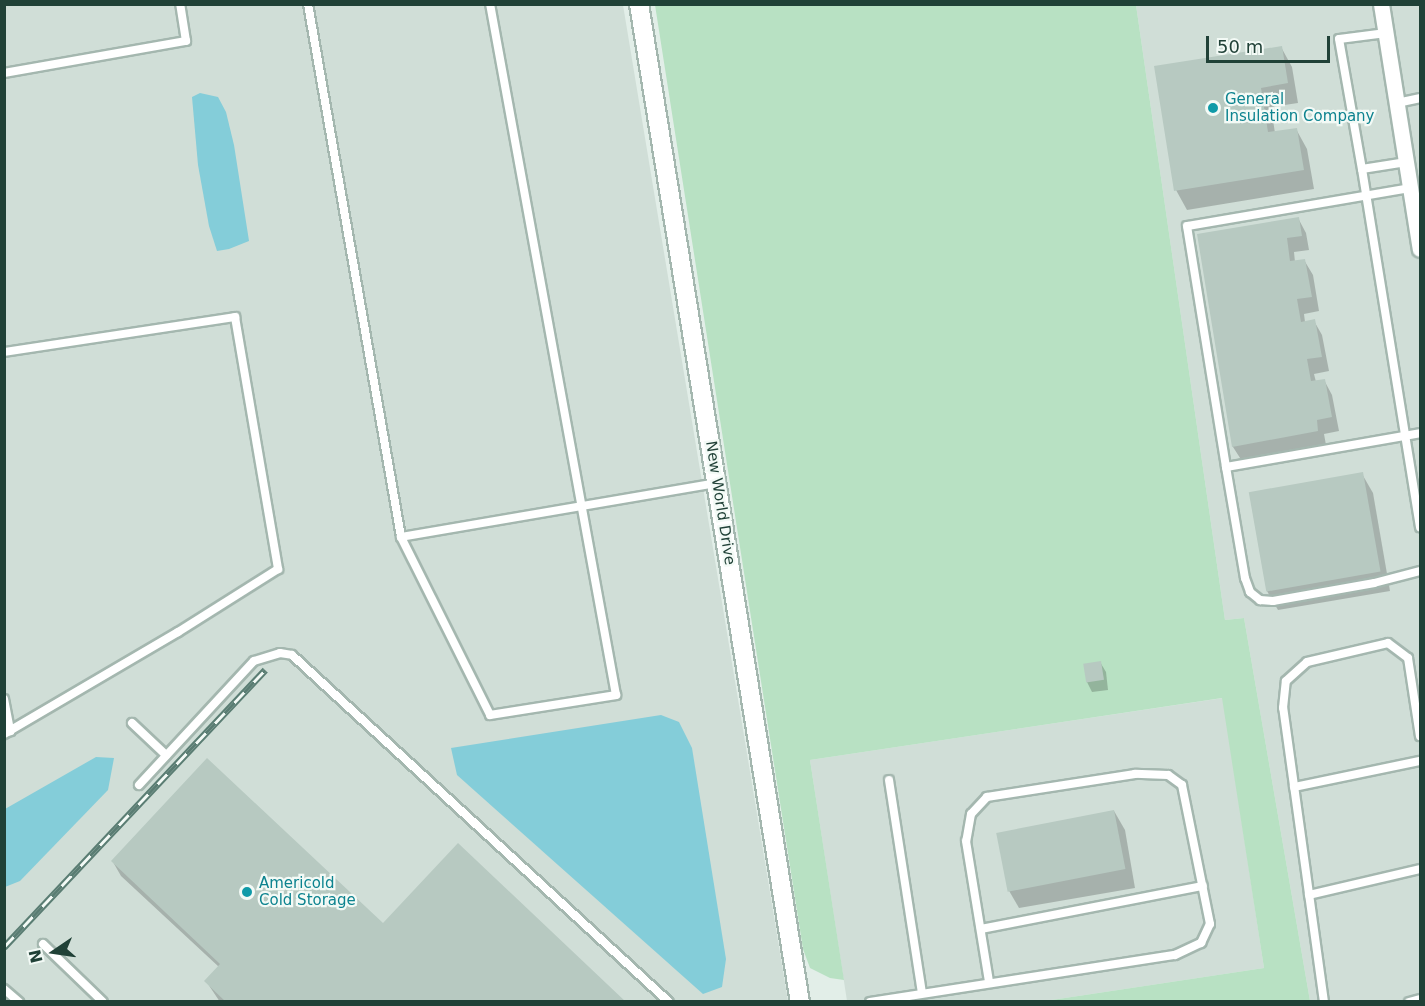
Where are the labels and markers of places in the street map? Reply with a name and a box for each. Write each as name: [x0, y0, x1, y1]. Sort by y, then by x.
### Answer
place label: General Insulation Company: [1225, 90, 1374, 125]
marker: General Insulation Company: [1206, 101, 1220, 115]
place label: Americold Cold Storage: [259, 874, 356, 909]
marker: Americold Cold Storage: [240, 885, 254, 899]

